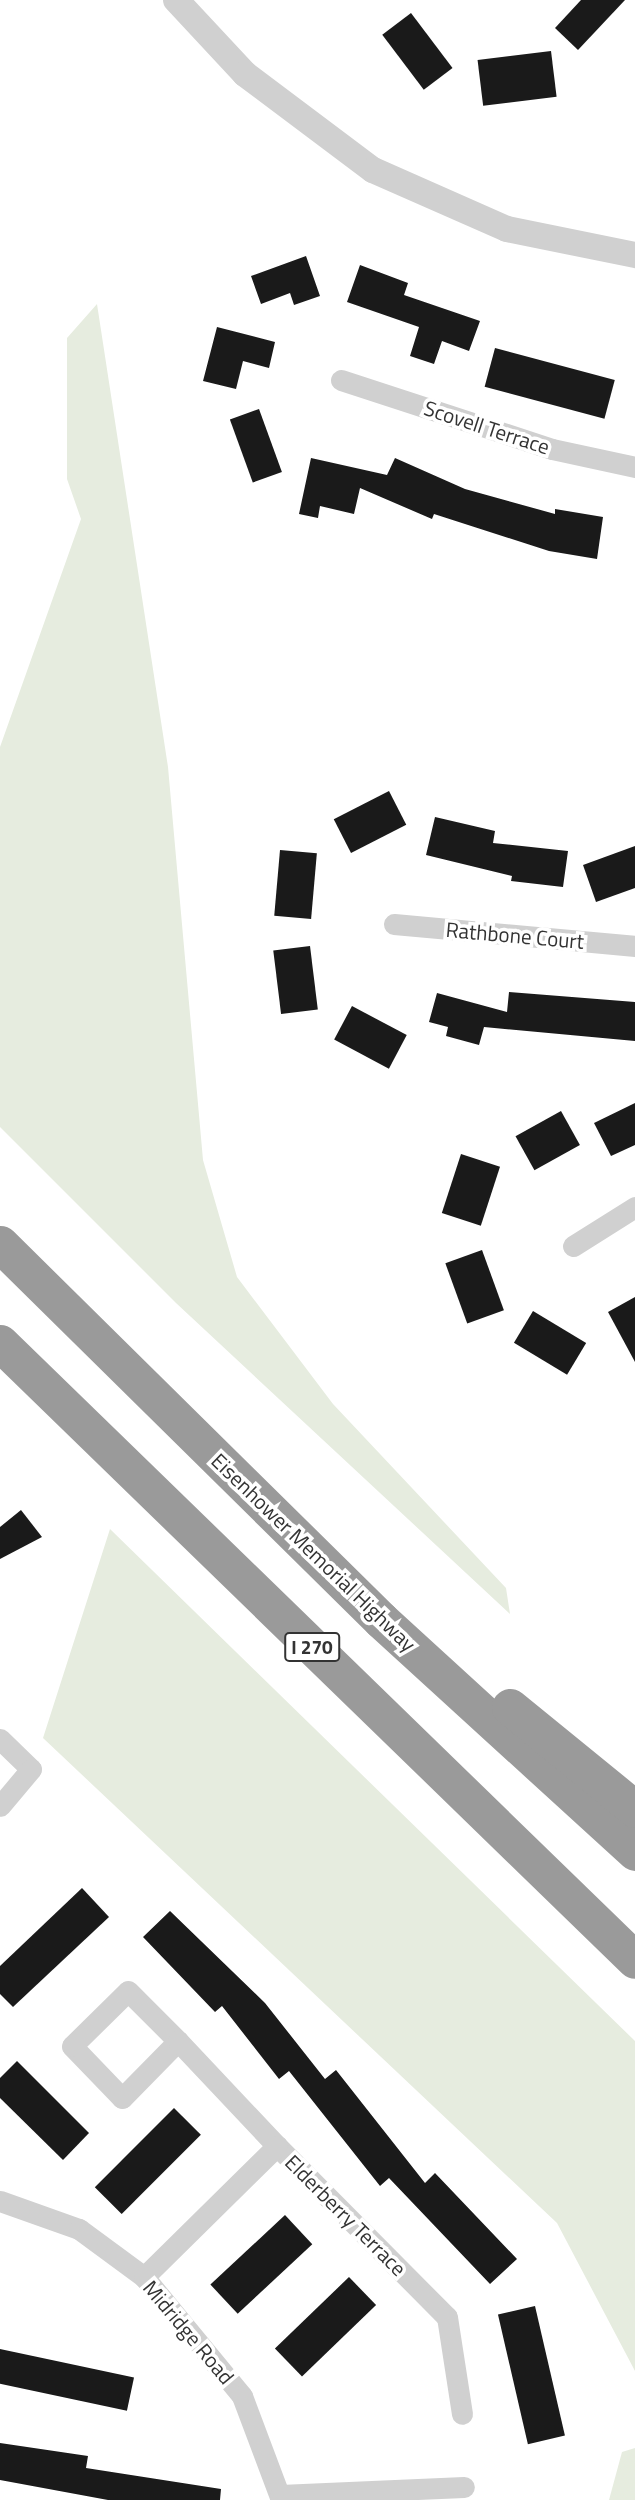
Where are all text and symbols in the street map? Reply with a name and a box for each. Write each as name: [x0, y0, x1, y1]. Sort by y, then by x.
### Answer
street label: Scovell Terrace: [421, 395, 553, 459]
street label: Rathbone Court: [445, 916, 585, 954]
street label: Eisenhower Memorial Highway: [207, 1448, 421, 1656]
road number: I 270: [284, 1632, 340, 1662]
street label: Elderberry Terrace: [280, 2149, 412, 2281]
street label: Midridge Road: [138, 2275, 240, 2389]

